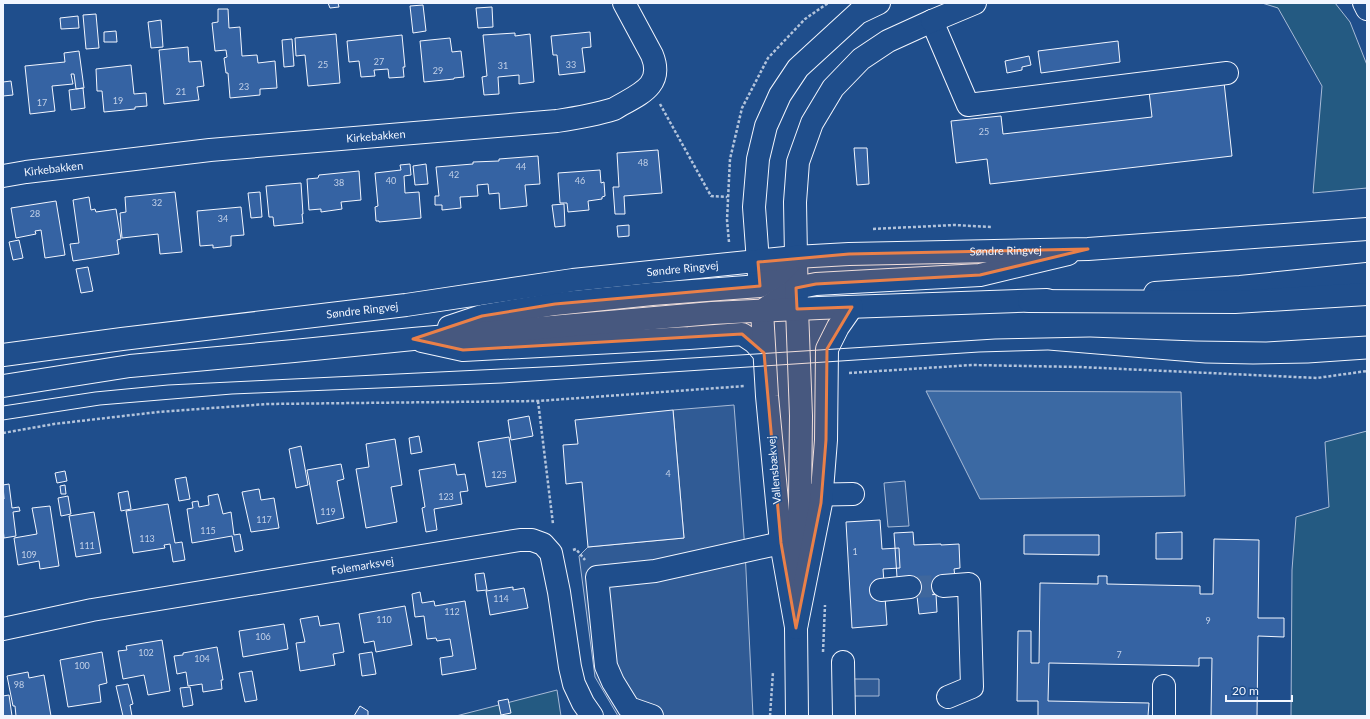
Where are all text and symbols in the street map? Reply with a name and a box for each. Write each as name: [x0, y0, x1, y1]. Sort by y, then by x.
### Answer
house number: 27: [374, 56, 384, 67]
house number: 25: [318, 59, 328, 70]
house number: 33: [566, 59, 576, 70]
house number: 31: [498, 60, 508, 71]
house number: 29: [433, 65, 443, 76]
house number: 23: [239, 81, 249, 92]
house number: 21: [176, 86, 186, 97]
house number: 19: [113, 95, 123, 106]
house number: 17: [37, 97, 47, 108]
house number: 25: [979, 126, 989, 137]
street label: Kirkebakken: [346, 127, 406, 145]
house number: 48: [638, 157, 648, 168]
street label: Kirkebakken: [23, 158, 84, 178]
house number: 44: [516, 161, 526, 172]
house number: 42: [449, 169, 459, 180]
house number: 40: [386, 175, 396, 186]
house number: 46: [575, 175, 585, 186]
house number: 38: [334, 177, 344, 188]
house number: 32: [152, 197, 162, 208]
house number: 28: [30, 208, 40, 219]
house number: 34: [218, 213, 228, 224]
street label: Søndre Ringvej: [969, 243, 1042, 257]
street label: Søndre Ringvej: [646, 258, 719, 278]
street label: Søndre Ringvej: [326, 299, 399, 320]
street label: Vallensbækvej: [764, 435, 783, 505]
house number: 4: [665, 468, 671, 479]
house number: 125: [491, 469, 507, 480]
house number: 123: [438, 491, 454, 502]
house number: 119: [320, 506, 336, 517]
house number: 117: [256, 514, 272, 525]
house number: 115: [200, 525, 216, 536]
house number: 113: [139, 533, 155, 544]
house number: 111: [79, 540, 95, 551]
house number: 1: [852, 546, 858, 557]
house number: 109: [21, 549, 37, 560]
street label: Folemarksvej: [330, 554, 395, 577]
house number: 114: [493, 593, 509, 604]
house number: 112: [444, 606, 460, 617]
house number: 110: [376, 614, 392, 625]
house number: 9: [1205, 615, 1211, 626]
house number: 106: [255, 631, 271, 642]
house number: 102: [138, 647, 154, 658]
house number: 7: [1116, 649, 1122, 660]
house number: 104: [194, 653, 210, 664]
house number: 100: [74, 660, 90, 671]
scale bar: [1226, 677, 1292, 703]
house number: 98: [14, 679, 24, 690]
text: 20 m: [1232, 683, 1259, 698]

